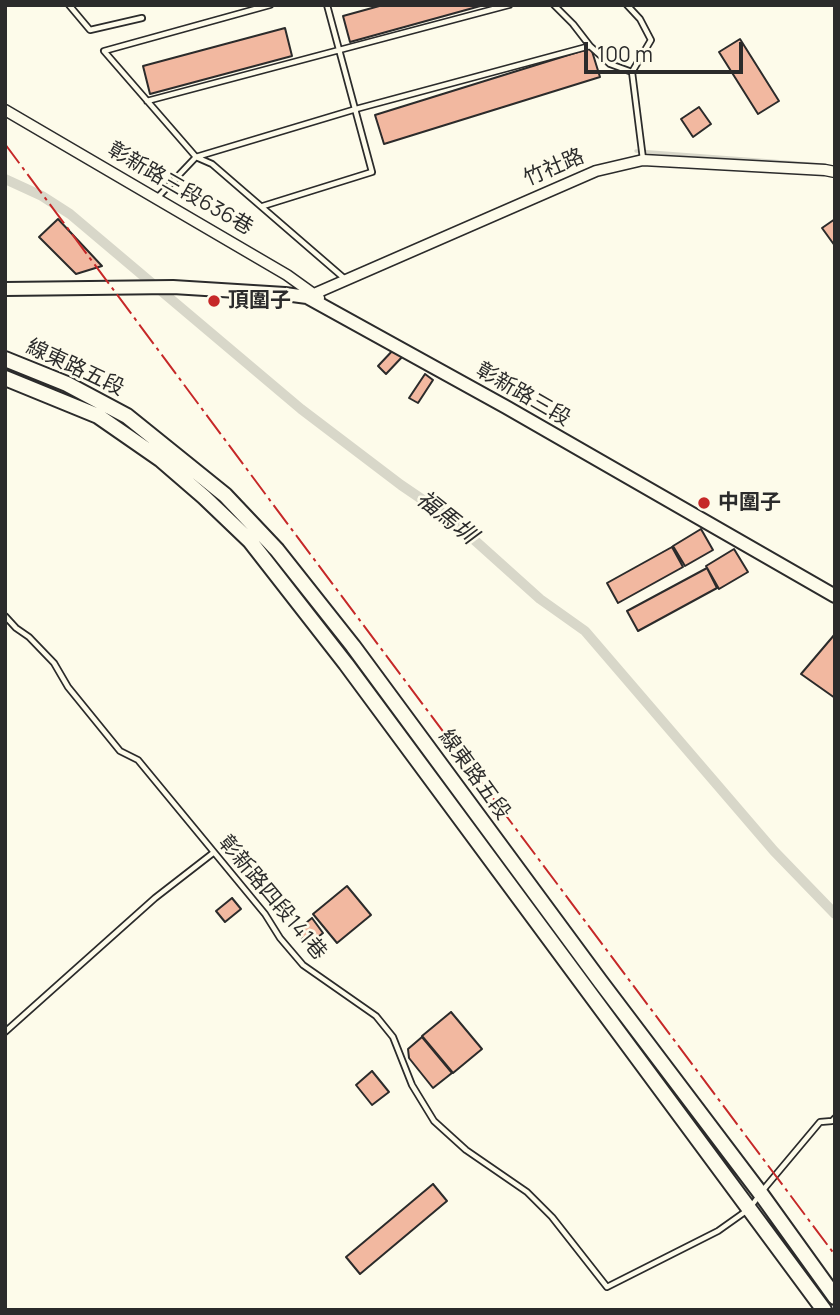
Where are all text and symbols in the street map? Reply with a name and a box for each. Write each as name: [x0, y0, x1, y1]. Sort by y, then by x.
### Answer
scale bar: [588, 28, 747, 72]
text: 100 m: [597, 40, 653, 68]
street label: 彰新路三段636巷: [103, 137, 257, 241]
street label: 竹社路: [520, 144, 588, 192]
place label: 頂圍子: [228, 288, 291, 314]
marker: 頂圍子: [206, 293, 222, 309]
street label: 線東路五段: [22, 334, 128, 402]
street label: 彰新路三段: [471, 358, 575, 432]
water label: 福馬圳: [411, 486, 481, 550]
place label: 中圍子: [718, 490, 781, 516]
marker: 中圍子: [696, 495, 712, 511]
street label: 線東路五段: [433, 725, 515, 825]
street label: 彰新路四段141巷: [213, 831, 331, 965]

